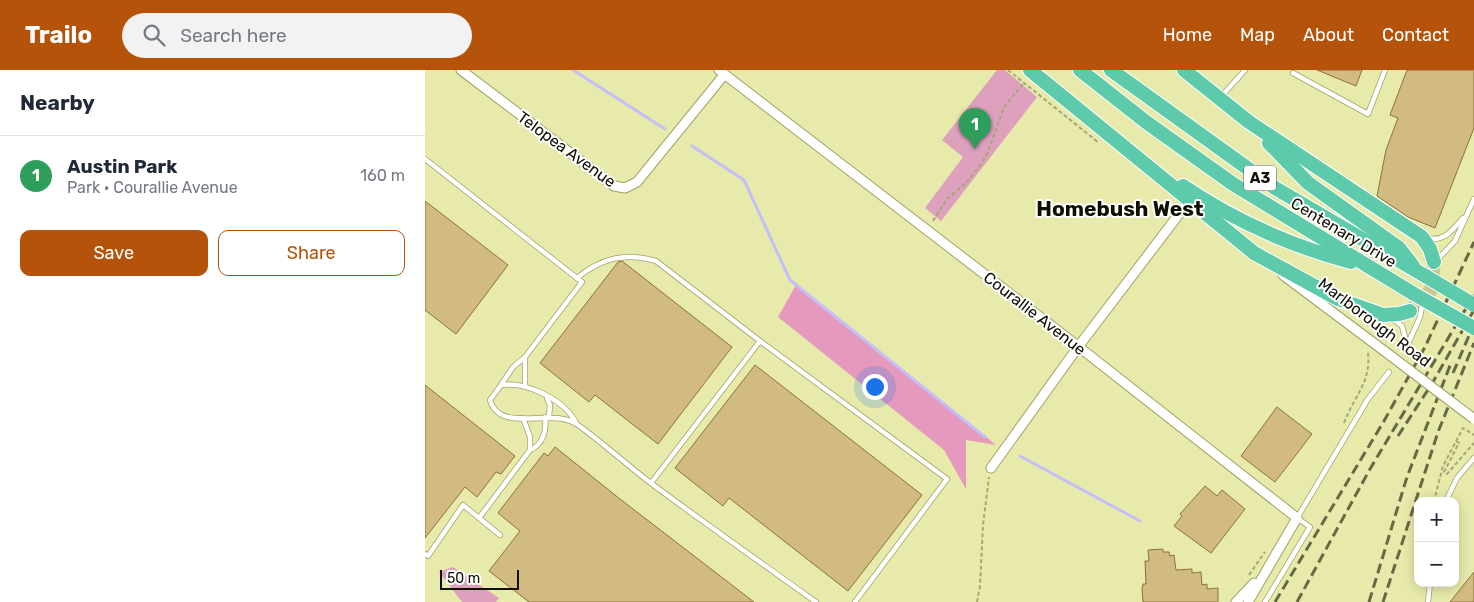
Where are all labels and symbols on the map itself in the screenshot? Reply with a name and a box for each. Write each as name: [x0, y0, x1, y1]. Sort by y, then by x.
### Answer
street label: Telopea Avenue: [514, 107, 619, 191]
pin: 1: [959, 108, 991, 149]
road number: A3: [1244, 166, 1276, 190]
street label: Centenary Drive: [1287, 193, 1400, 271]
district label: Homebush West: [1036, 196, 1204, 221]
street label: Courallie Avenue: [980, 268, 1090, 359]
street label: Marlborough Road: [1315, 274, 1435, 371]
your location: [862, 374, 888, 400]
scale bar: [440, 567, 519, 590]

